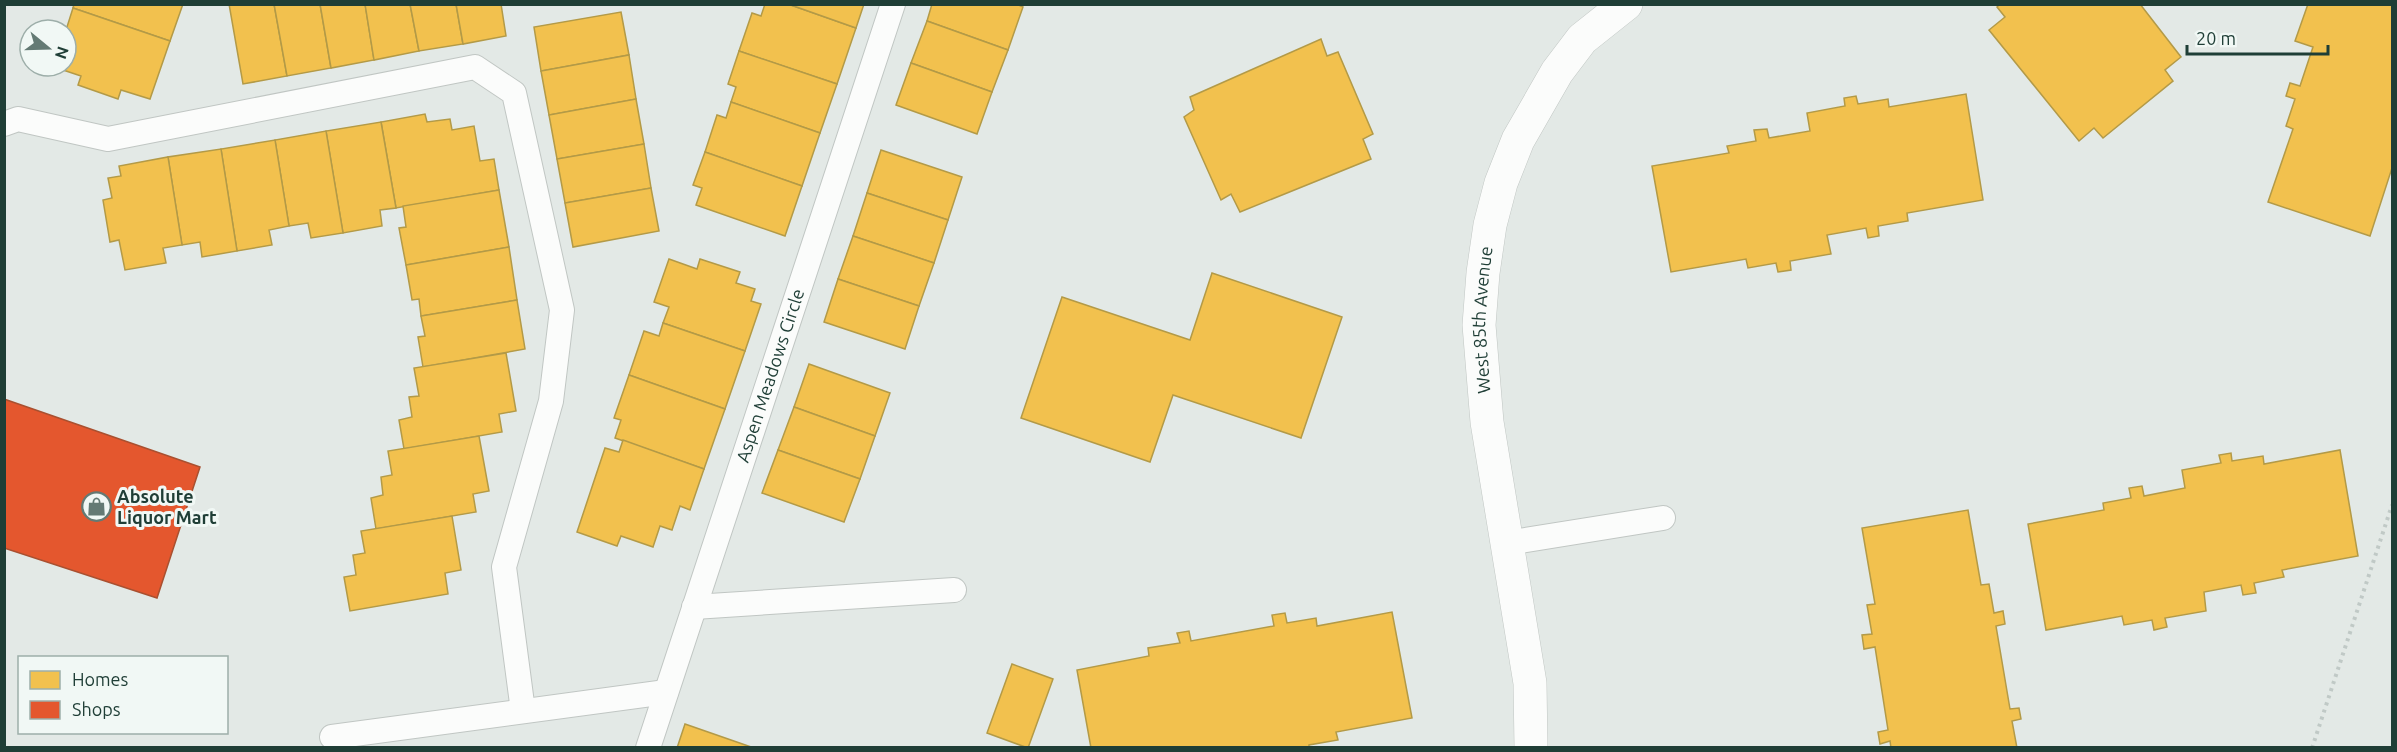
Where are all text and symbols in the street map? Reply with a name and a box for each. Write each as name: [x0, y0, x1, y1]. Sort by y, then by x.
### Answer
north arrow: [18, 18, 78, 78]
scale bar: [2187, 18, 2328, 56]
text: 20 m: [2196, 28, 2236, 48]
text: N: [52, 44, 73, 61]
street label: West 85th Avenue: [1468, 245, 1496, 394]
street label: Aspen Meadows Circle: [732, 286, 808, 465]
place label: Absolute Liquor Mart: [117, 486, 217, 527]
shop icon: Absolute Liquor Mart: [80, 491, 112, 523]
legend: [18, 656, 228, 734]
text: Homes: [72, 669, 129, 689]
text: Shops: [72, 699, 121, 719]

